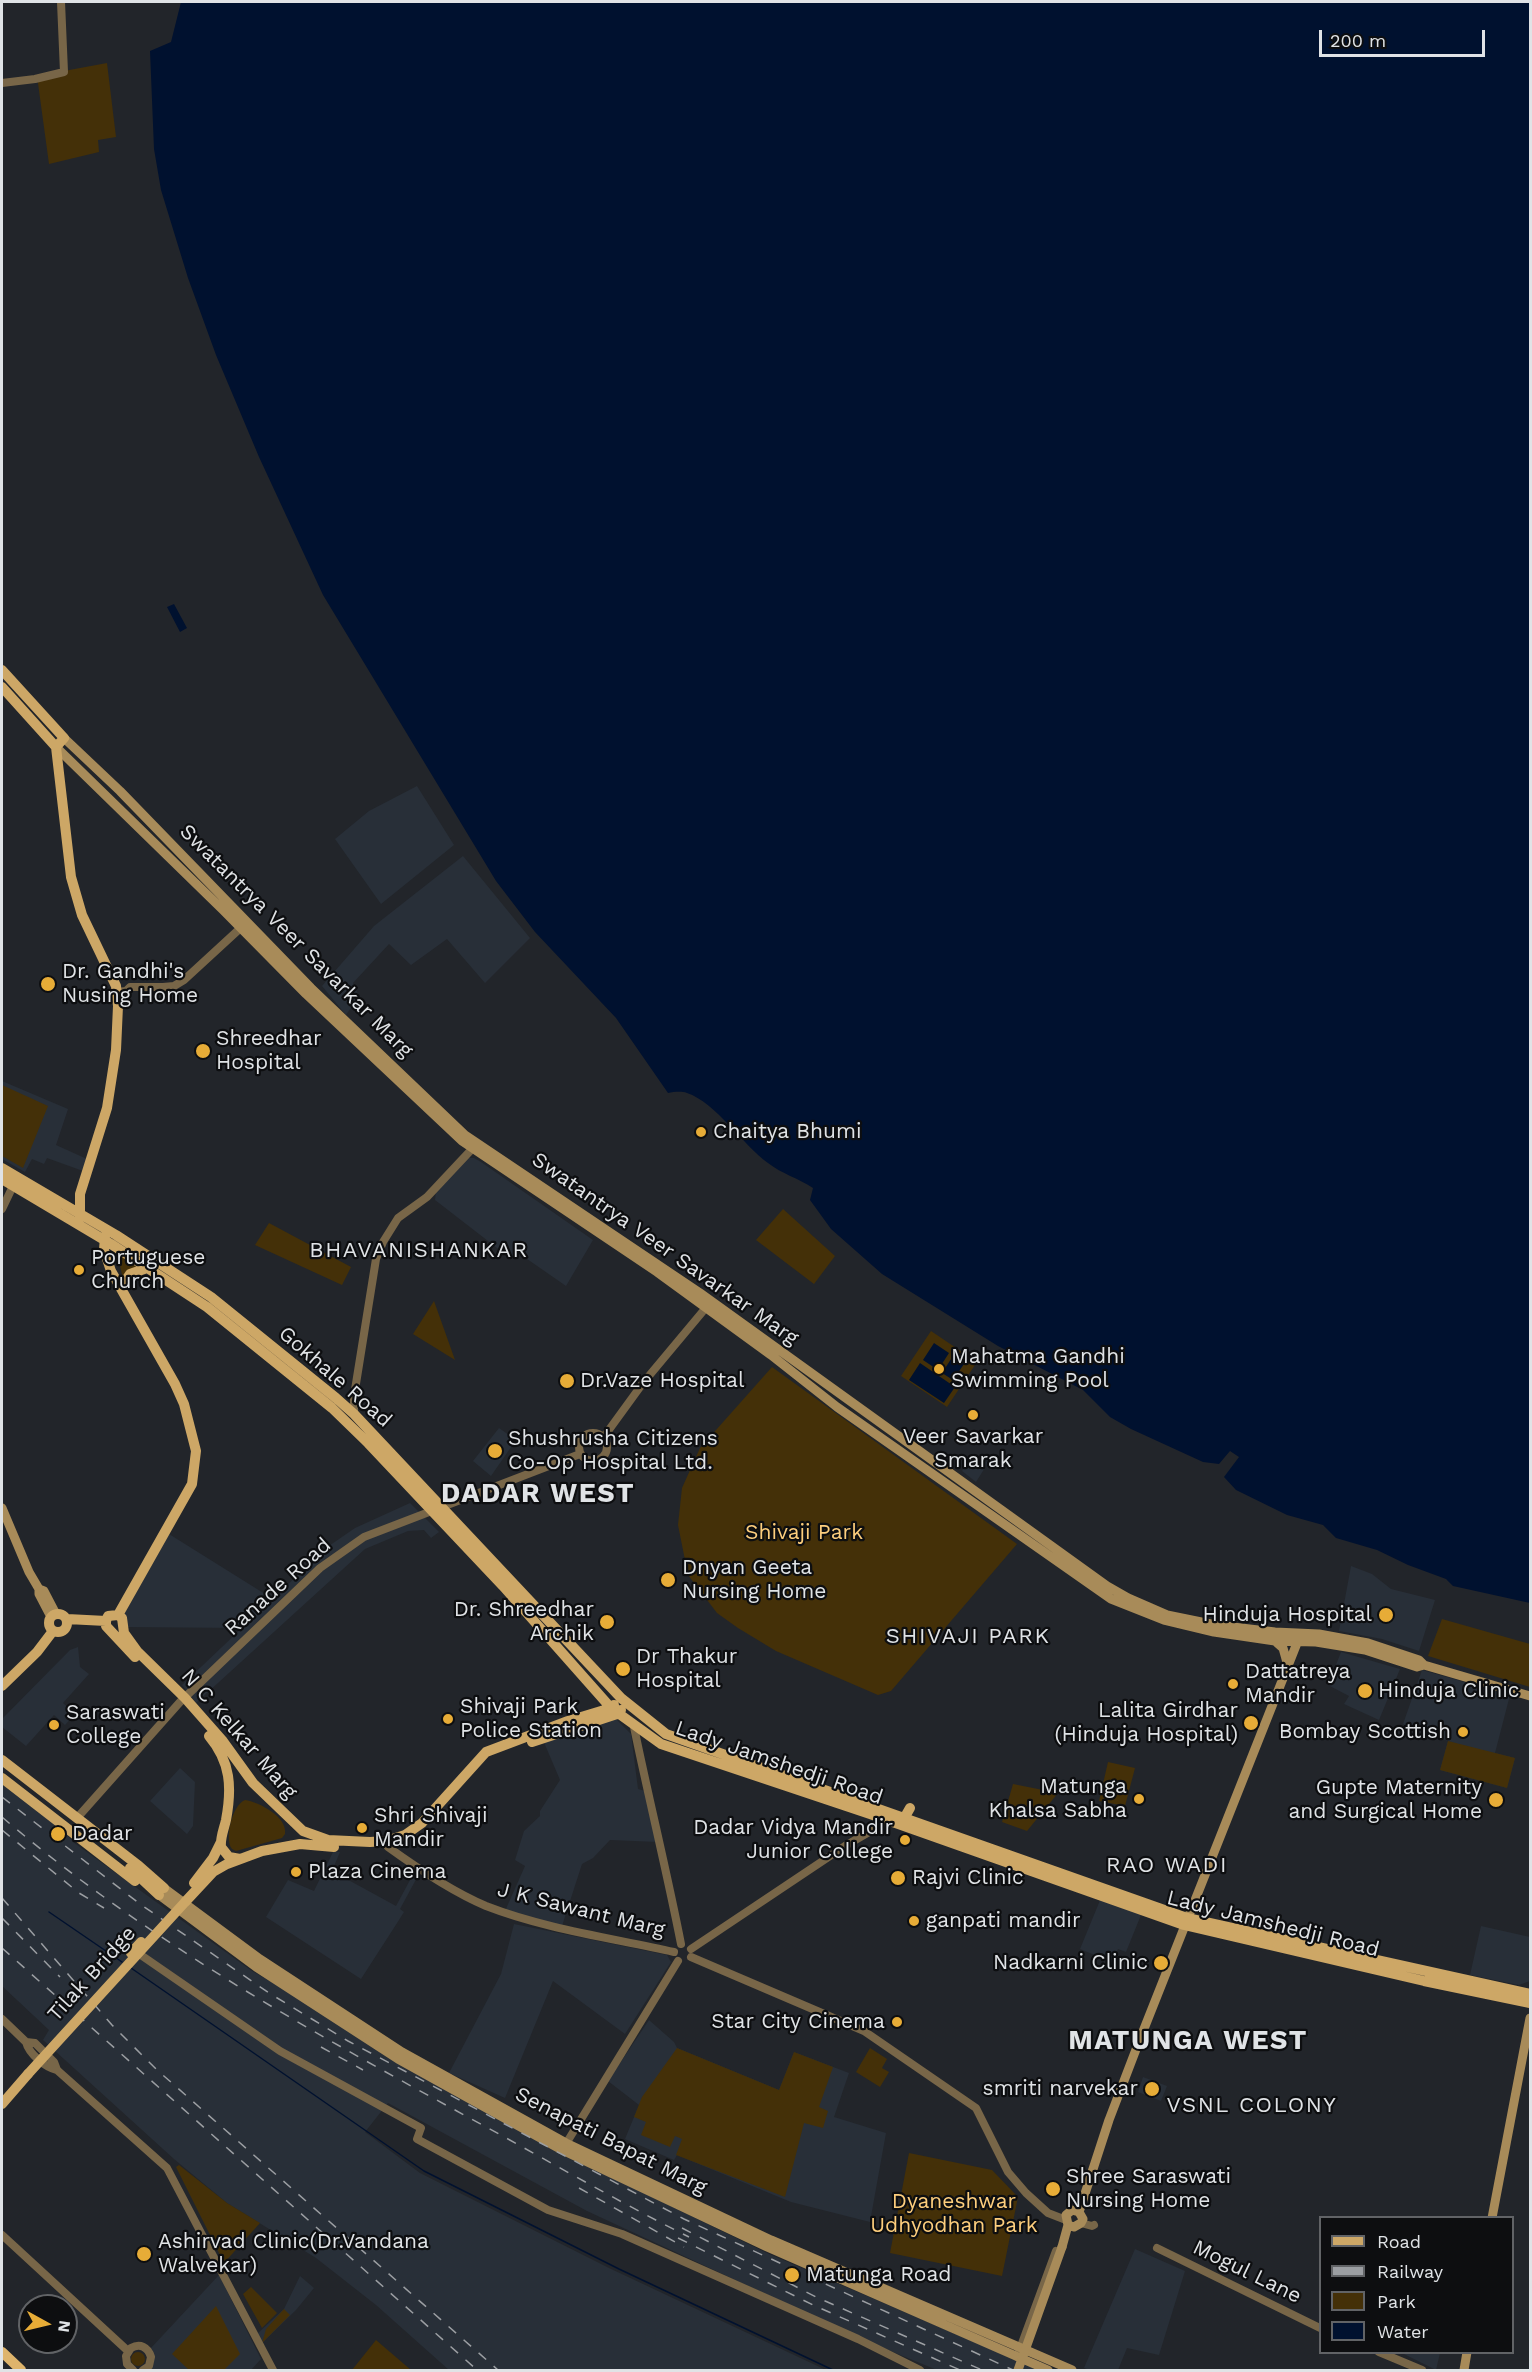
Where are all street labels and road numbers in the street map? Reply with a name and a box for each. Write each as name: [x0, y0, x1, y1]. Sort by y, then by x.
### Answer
street label: Swatantrya Veer Savarkar Marg: [174, 819, 418, 1063]
street label: Swatantrya Veer Savarkar Marg: [527, 1147, 803, 1351]
street label: Gokhale Road: [273, 1321, 397, 1433]
street label: Ranade Road: [220, 1533, 336, 1641]
street label: N C Kelkar Marg: [176, 1664, 302, 1804]
street label: Lady Jamshedji Road: [672, 1716, 886, 1810]
street label: J K Sawant Marg: [495, 1877, 667, 1943]
street label: Lady Jamshedji Road: [1164, 1885, 1382, 1963]
street label: Tilak Bridge: [43, 1921, 141, 2027]
street label: Senapati Bapat Marg: [511, 2082, 711, 2200]
street label: Mogul Lane: [1189, 2235, 1305, 2309]

